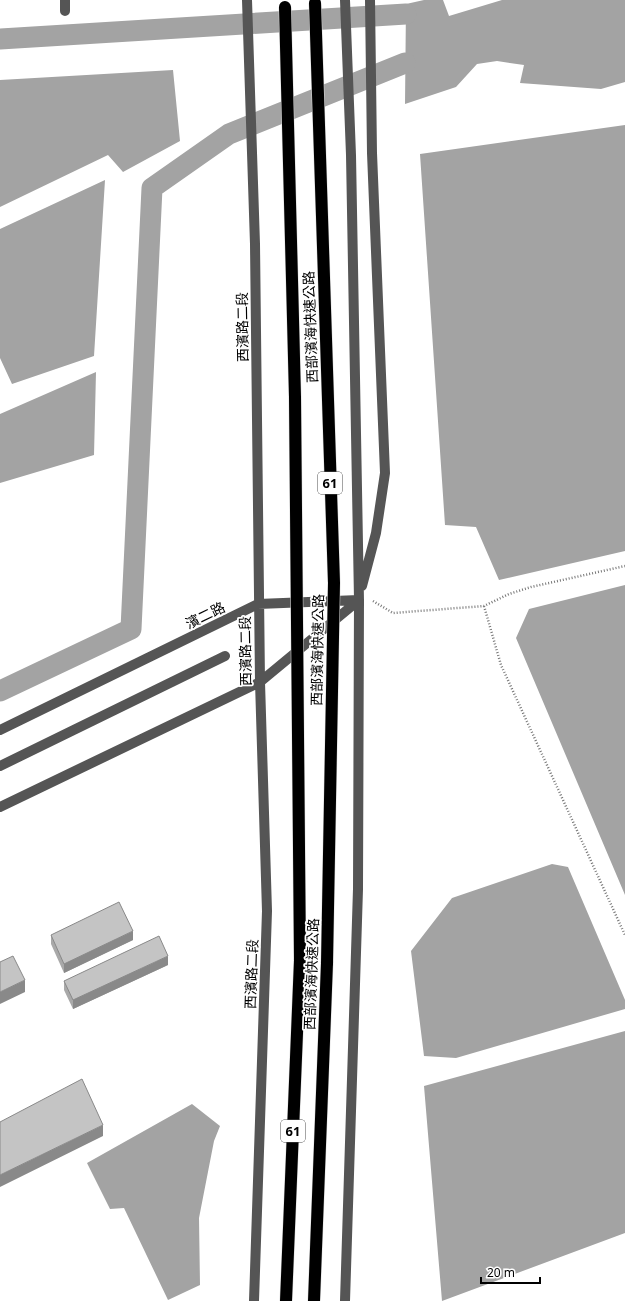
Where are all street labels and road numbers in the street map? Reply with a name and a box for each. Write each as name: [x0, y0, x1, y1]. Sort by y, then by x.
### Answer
street label: 西部濱海快速公路: [299, 271, 321, 383]
street label: 西濱路二段: [232, 292, 252, 362]
road number: 61: [318, 472, 342, 494]
street label: 西部濱海快速公路: [307, 594, 327, 706]
street label: 濱二路: [182, 597, 228, 633]
street label: 西濱路二段: [235, 616, 255, 686]
street label: 西部濱海快速公路: [300, 918, 322, 1030]
street label: 西濱路二段: [240, 939, 262, 1009]
road number: 61: [281, 1120, 305, 1142]

